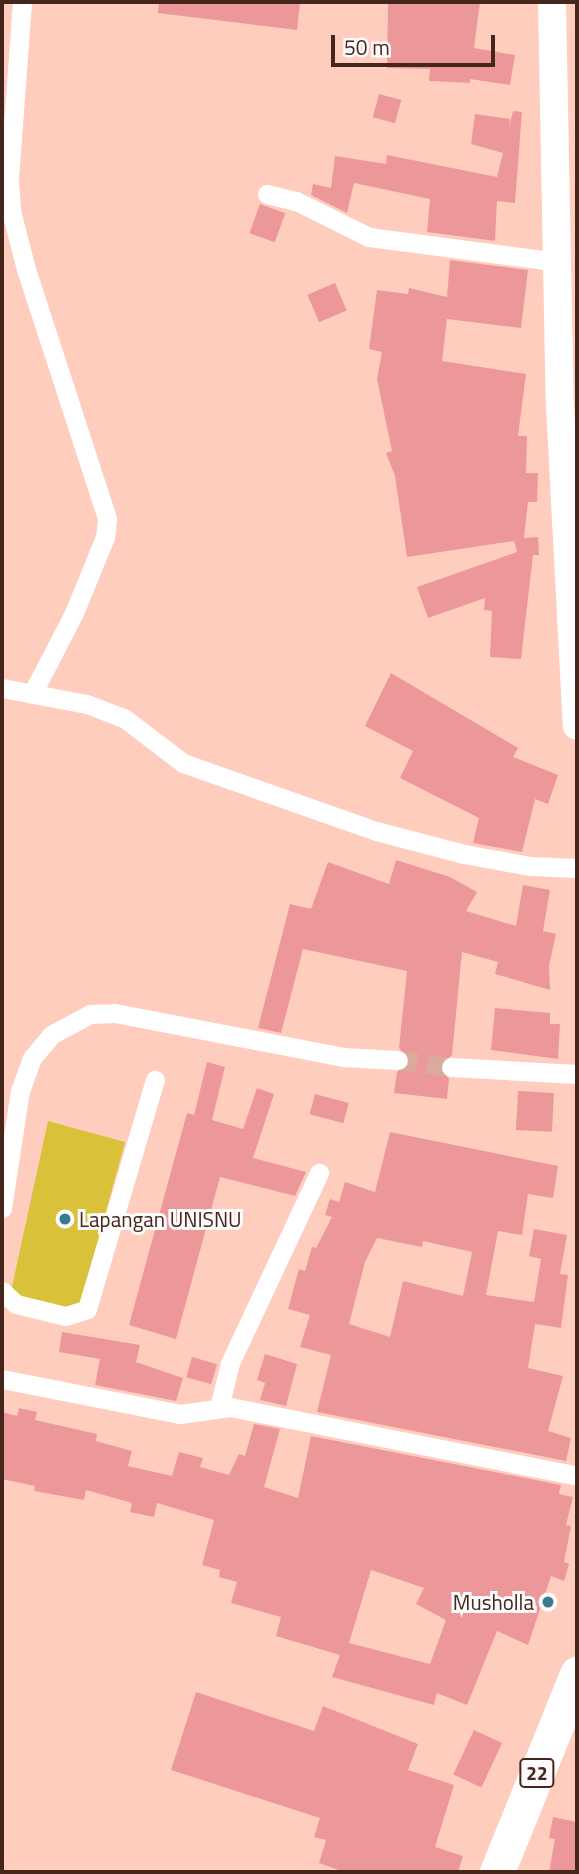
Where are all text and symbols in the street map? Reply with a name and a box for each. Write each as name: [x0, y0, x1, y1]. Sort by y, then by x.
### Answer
scale bar: [334, 21, 498, 65]
text: 50 m: [344, 31, 390, 63]
place label: Lapangan UNISNU: [79, 1206, 242, 1232]
marker: Lapangan UNISNU: [57, 1211, 73, 1227]
place label: Musholla: [453, 1589, 534, 1615]
marker: Musholla: [540, 1594, 556, 1610]
road number: 22: [518, 1758, 556, 1788]

